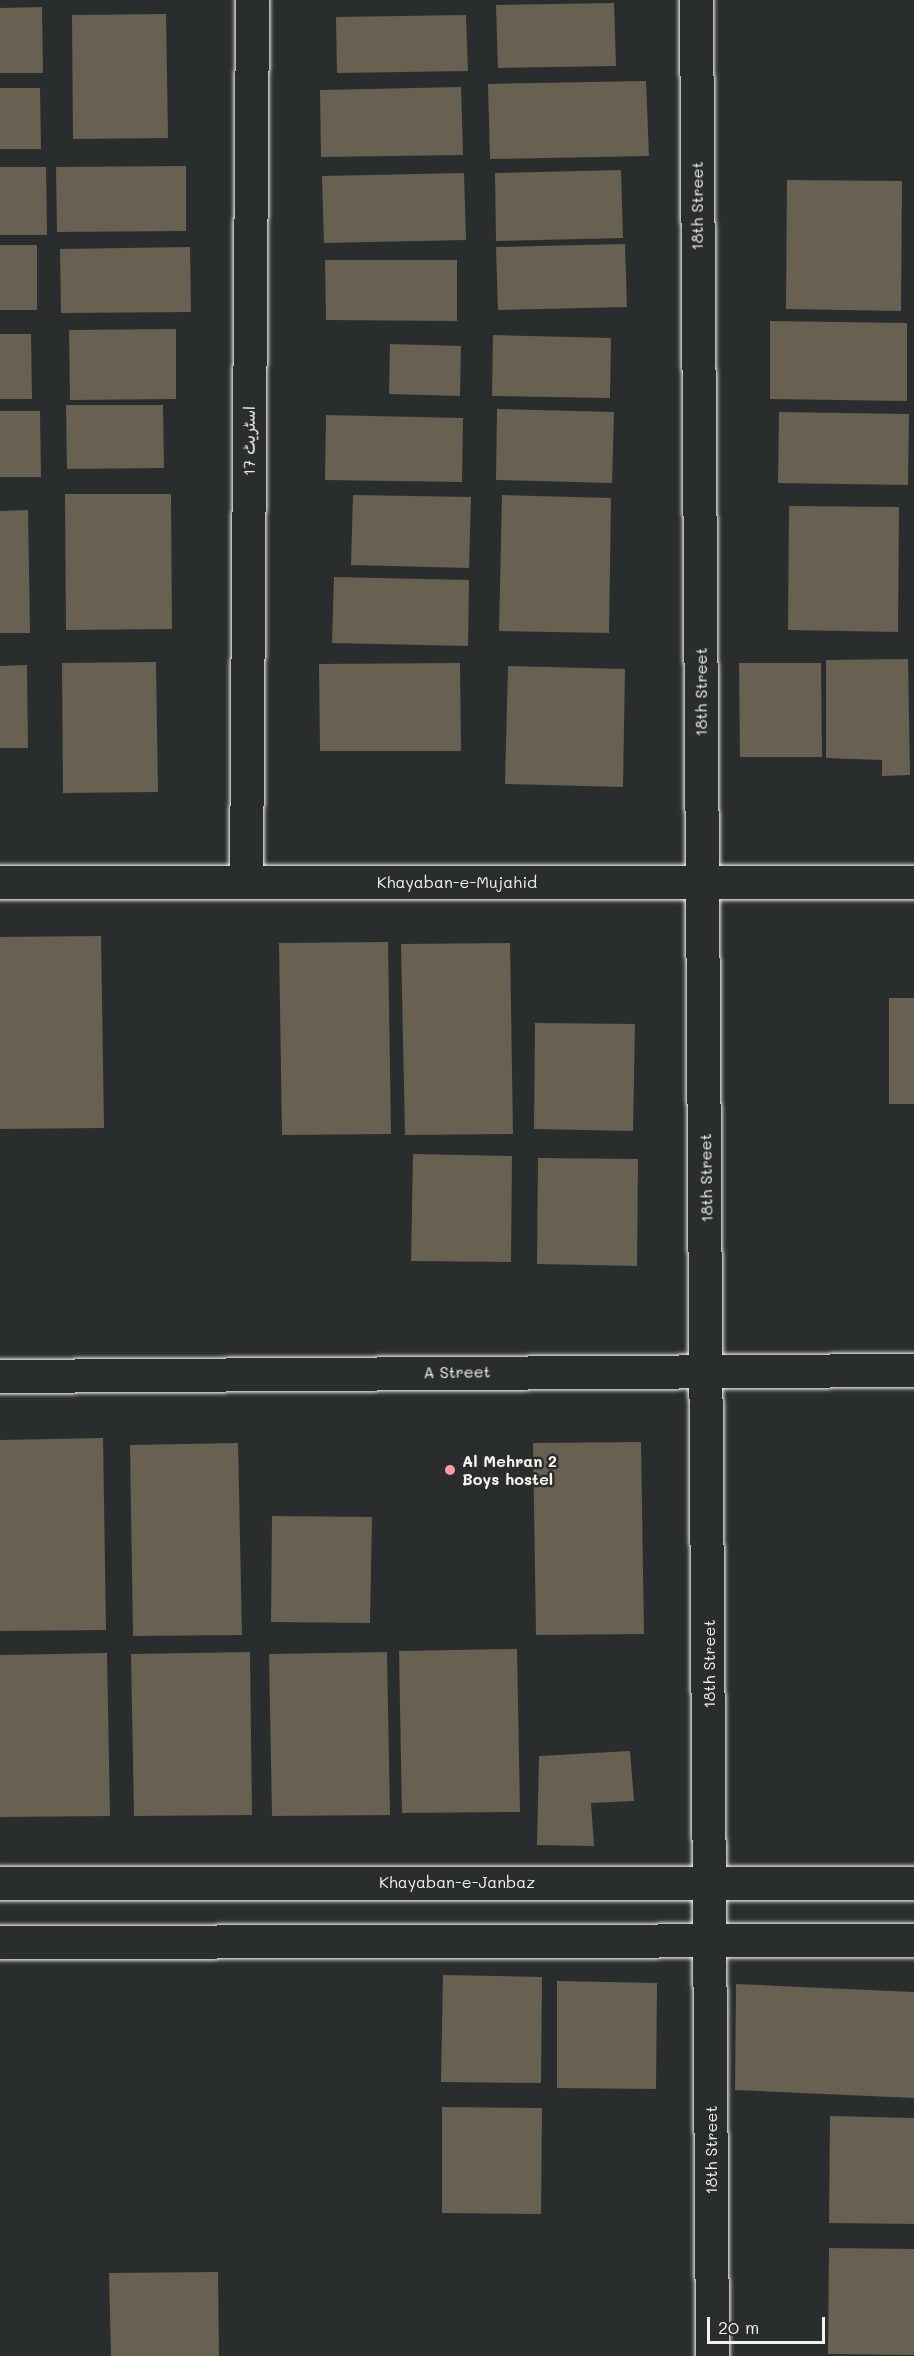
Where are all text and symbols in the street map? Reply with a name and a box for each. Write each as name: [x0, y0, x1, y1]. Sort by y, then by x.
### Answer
street label: 18th Street: [687, 162, 707, 250]
street label: اسٹریٹ 17: [239, 406, 259, 476]
street label: 18th Street: [691, 648, 711, 736]
street label: Khayaban-e-Mujahid: [377, 872, 537, 892]
street label: 18th Street: [696, 1133, 716, 1223]
street label: A Street: [423, 1362, 491, 1382]
place label: Al Mehran 2 Boys hostel: [462, 1451, 557, 1489]
marker: Al Mehran 2 Boys hostel: [443, 1463, 457, 1477]
street label: 18th Street: [699, 1620, 719, 1708]
street label: Khayaban-e-Janbaz: [379, 1872, 535, 1892]
street label: 18th Street: [701, 2106, 721, 2194]
scale bar: [710, 2305, 828, 2343]
text: 20 m: [718, 2315, 759, 2339]

